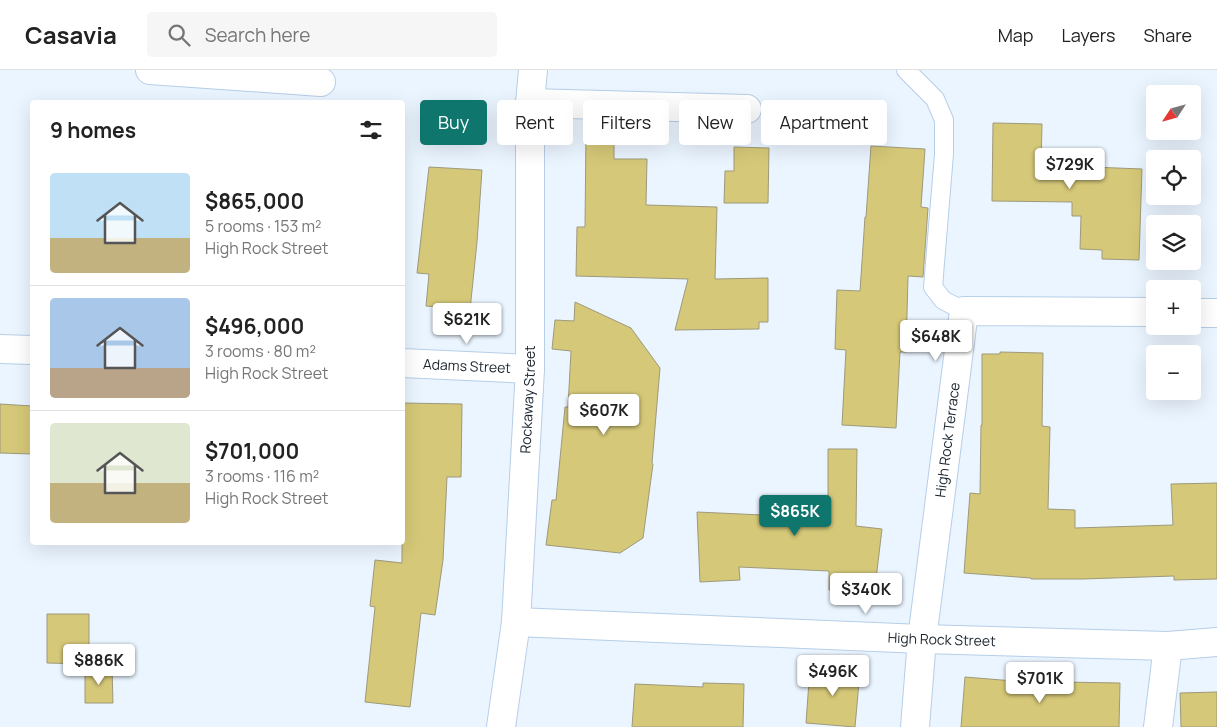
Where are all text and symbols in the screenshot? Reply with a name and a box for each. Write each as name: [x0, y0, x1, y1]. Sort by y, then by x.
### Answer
search box: [147, 12, 497, 57]
text: Casavia: [25, 18, 117, 51]
icon: search: [165, 21, 193, 49]
text: Search here: [205, 22, 310, 48]
text: Map: [998, 23, 1033, 47]
text: Layers: [1061, 23, 1115, 47]
text: Share: [1143, 23, 1192, 47]
north arrow: [1146, 85, 1201, 140]
map controls: [1146, 85, 1201, 400]
chip: Buy: [420, 100, 487, 145]
chip: Rent: [497, 100, 573, 145]
chip: Filters: [583, 100, 669, 145]
chip: New: [679, 100, 751, 145]
chip: Apartment: [761, 100, 887, 145]
text: 9 homes: [50, 116, 136, 144]
icon: filters: [357, 116, 385, 144]
pin: $729K: [1035, 148, 1105, 190]
button: locate: [1146, 150, 1201, 205]
text: $729K: [1046, 153, 1094, 175]
text: $865,000: [205, 187, 304, 215]
icon: home: [90, 193, 150, 253]
text: 5 rooms · 153 m²: [205, 215, 321, 237]
button: layers: [1146, 215, 1201, 270]
text: High Rock Street: [205, 237, 328, 259]
button: +: [1146, 280, 1201, 335]
pin: $621K: [432, 302, 502, 345]
text: $621K: [444, 308, 490, 330]
text: $496,000: [205, 312, 304, 340]
icon: home: [90, 318, 150, 378]
pin: $648K: [901, 320, 971, 362]
text: $648K: [911, 325, 961, 347]
text: 3 rooms · 80 m²: [205, 340, 316, 362]
street label: Rockaway Street: [515, 345, 539, 454]
button: −: [1146, 345, 1201, 400]
street label: Adams Street: [422, 354, 512, 377]
text: High Rock Street: [205, 362, 328, 384]
street label: High Rock Terrace: [930, 381, 964, 498]
pin: $607K: [569, 394, 639, 436]
text: $607K: [579, 399, 629, 421]
text: $701,000: [205, 437, 299, 465]
icon: home: [90, 443, 150, 503]
text: 3 rooms · 116 m²: [205, 465, 319, 487]
text: High Rock Street: [205, 487, 328, 509]
pin: $865K: [760, 494, 830, 537]
text: $865K: [770, 500, 820, 522]
pin: $340K: [831, 572, 901, 615]
text: $340K: [841, 578, 891, 600]
street label: High Rock Street: [887, 628, 996, 650]
pin: $886K: [64, 644, 134, 686]
text: $886K: [74, 649, 124, 671]
pin: $496K: [798, 654, 868, 697]
text: $496K: [808, 660, 858, 682]
pin: $701K: [1005, 662, 1075, 704]
text: $701K: [1017, 667, 1063, 689]

